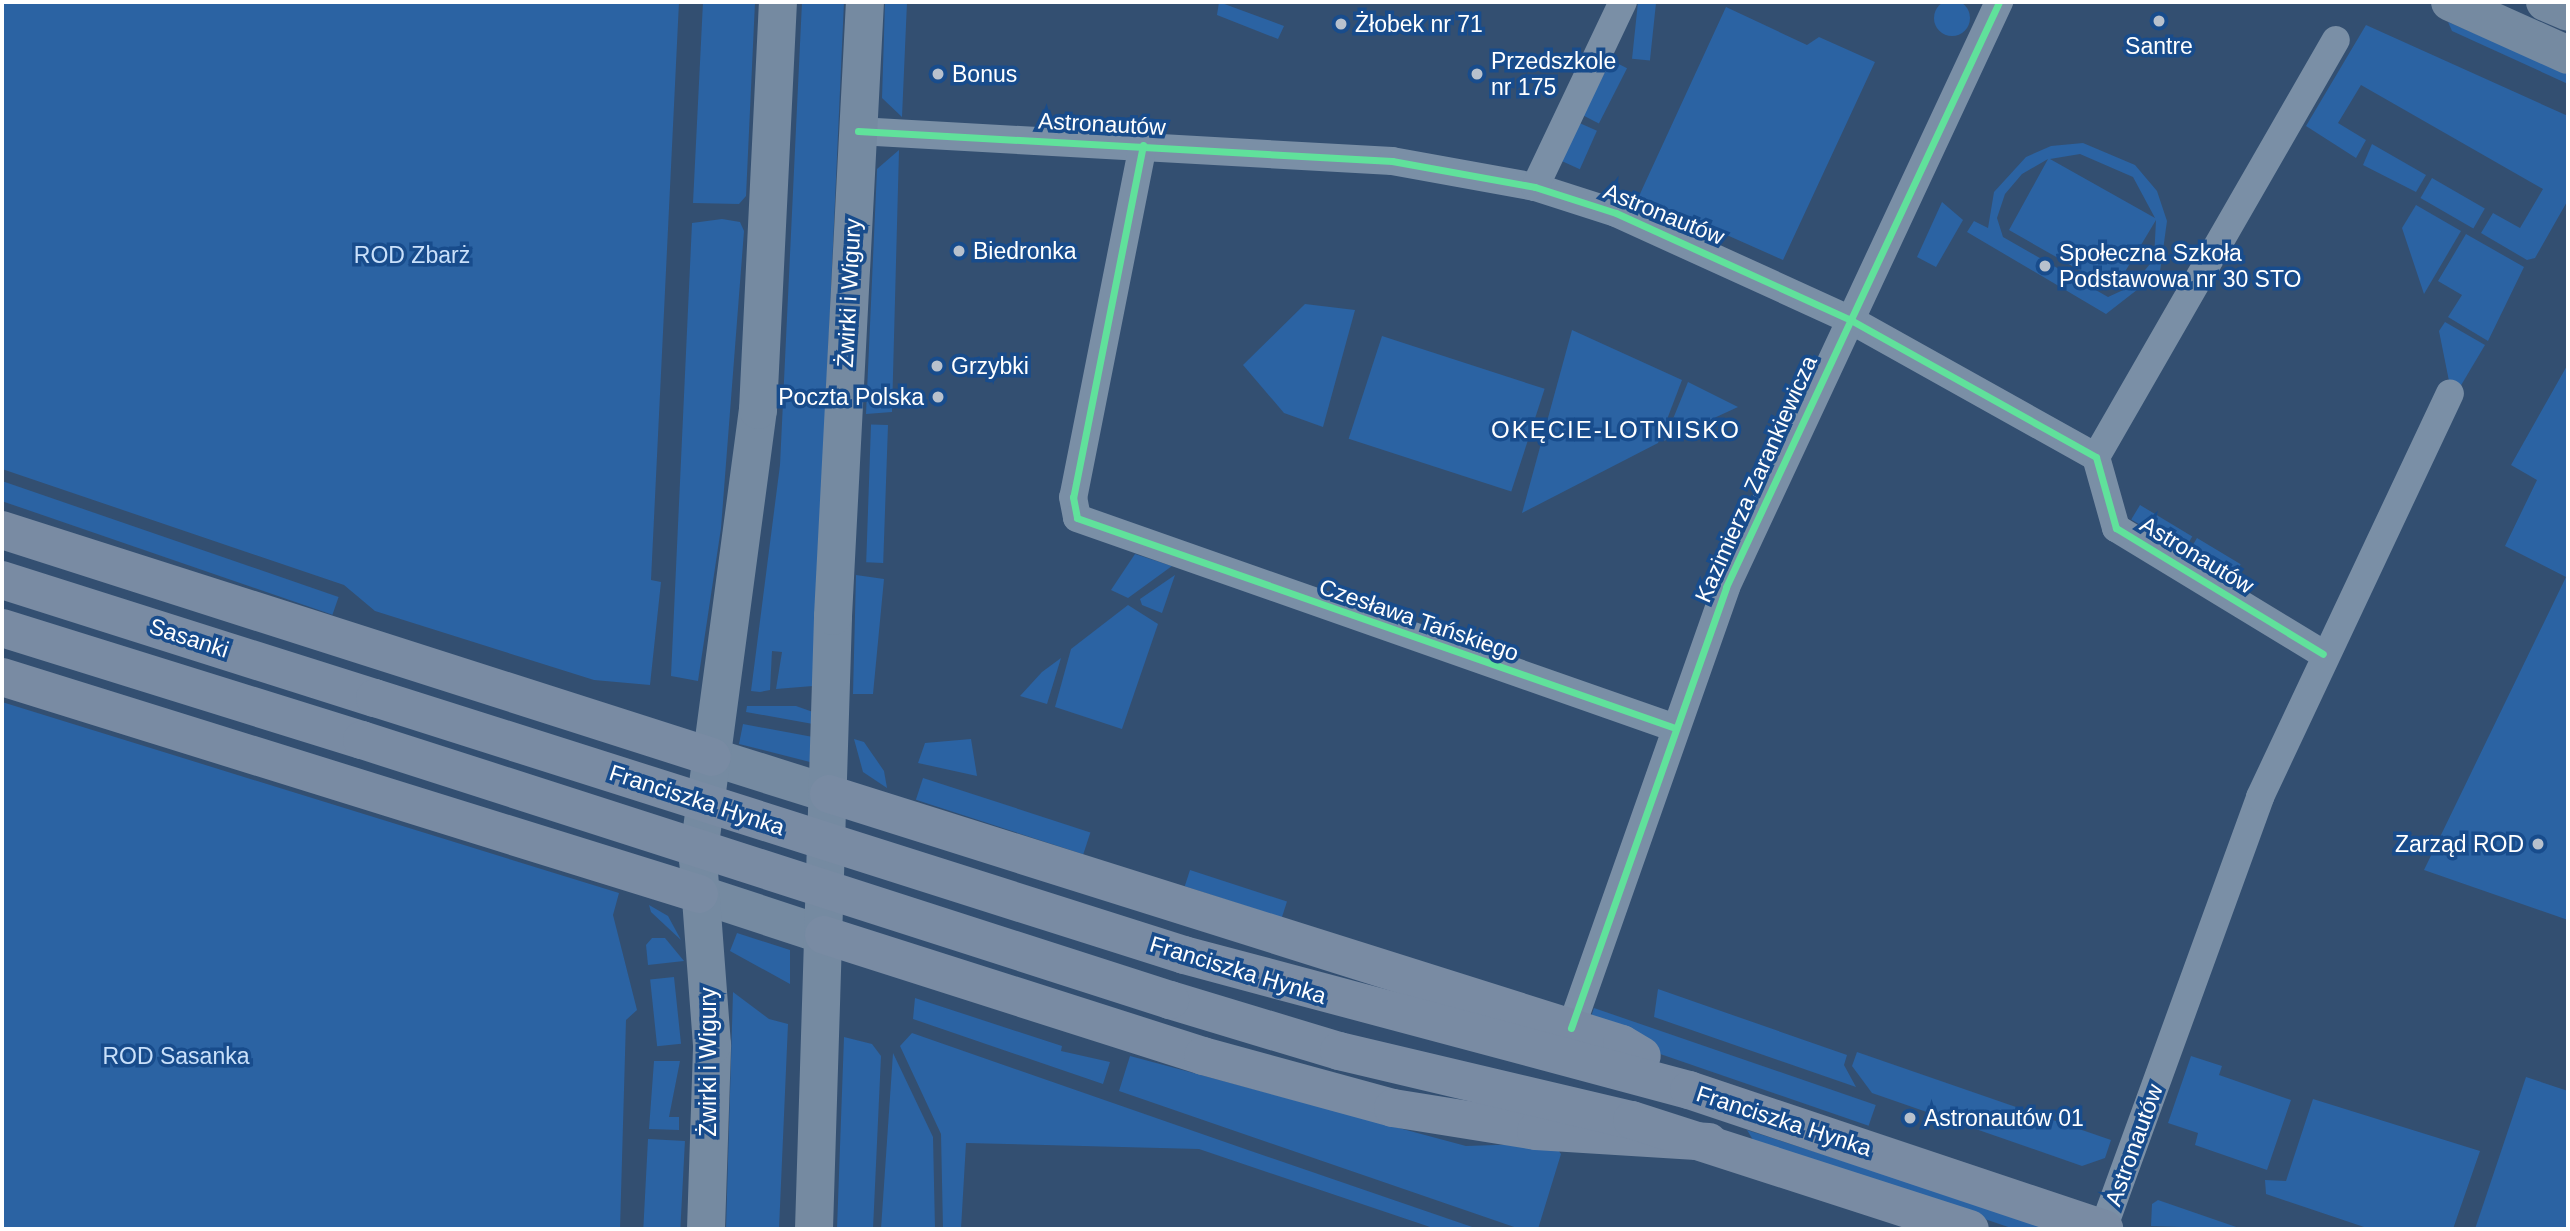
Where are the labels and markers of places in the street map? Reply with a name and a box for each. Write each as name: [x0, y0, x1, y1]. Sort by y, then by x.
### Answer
place label: Żłobek nr 71: [1355, 10, 1483, 38]
marker: Santre: [2151, 13, 2167, 29]
marker: Żłobek nr 71: [1333, 16, 1349, 32]
place label: Santre: [2125, 32, 2193, 60]
place label: Przedszkole nr 175: [1491, 47, 1616, 101]
place label: Bonus: [952, 60, 1017, 88]
marker: Bonus: [930, 66, 946, 82]
marker: Przedszkole nr 175: [1469, 66, 1485, 82]
place label: Biedronka: [973, 237, 1077, 265]
place label: Społeczna Szkoła Podstawowa nr 30 STO: [2059, 239, 2301, 293]
marker: Biedronka: [951, 243, 967, 259]
marker: Społeczna Szkoła Podstawowa nr 30 STO: [2037, 258, 2053, 274]
place label: Grzybki: [951, 352, 1029, 380]
marker: Grzybki: [929, 358, 945, 374]
place label: Poczta Polska: [778, 383, 924, 411]
marker: Poczta Polska: [930, 389, 946, 405]
place label: Zarząd ROD: [2395, 830, 2524, 858]
marker: Zarząd ROD: [2530, 836, 2546, 852]
place label: Astronautów 01: [1924, 1104, 2084, 1132]
marker: Astronautów 01: [1902, 1110, 1918, 1126]

